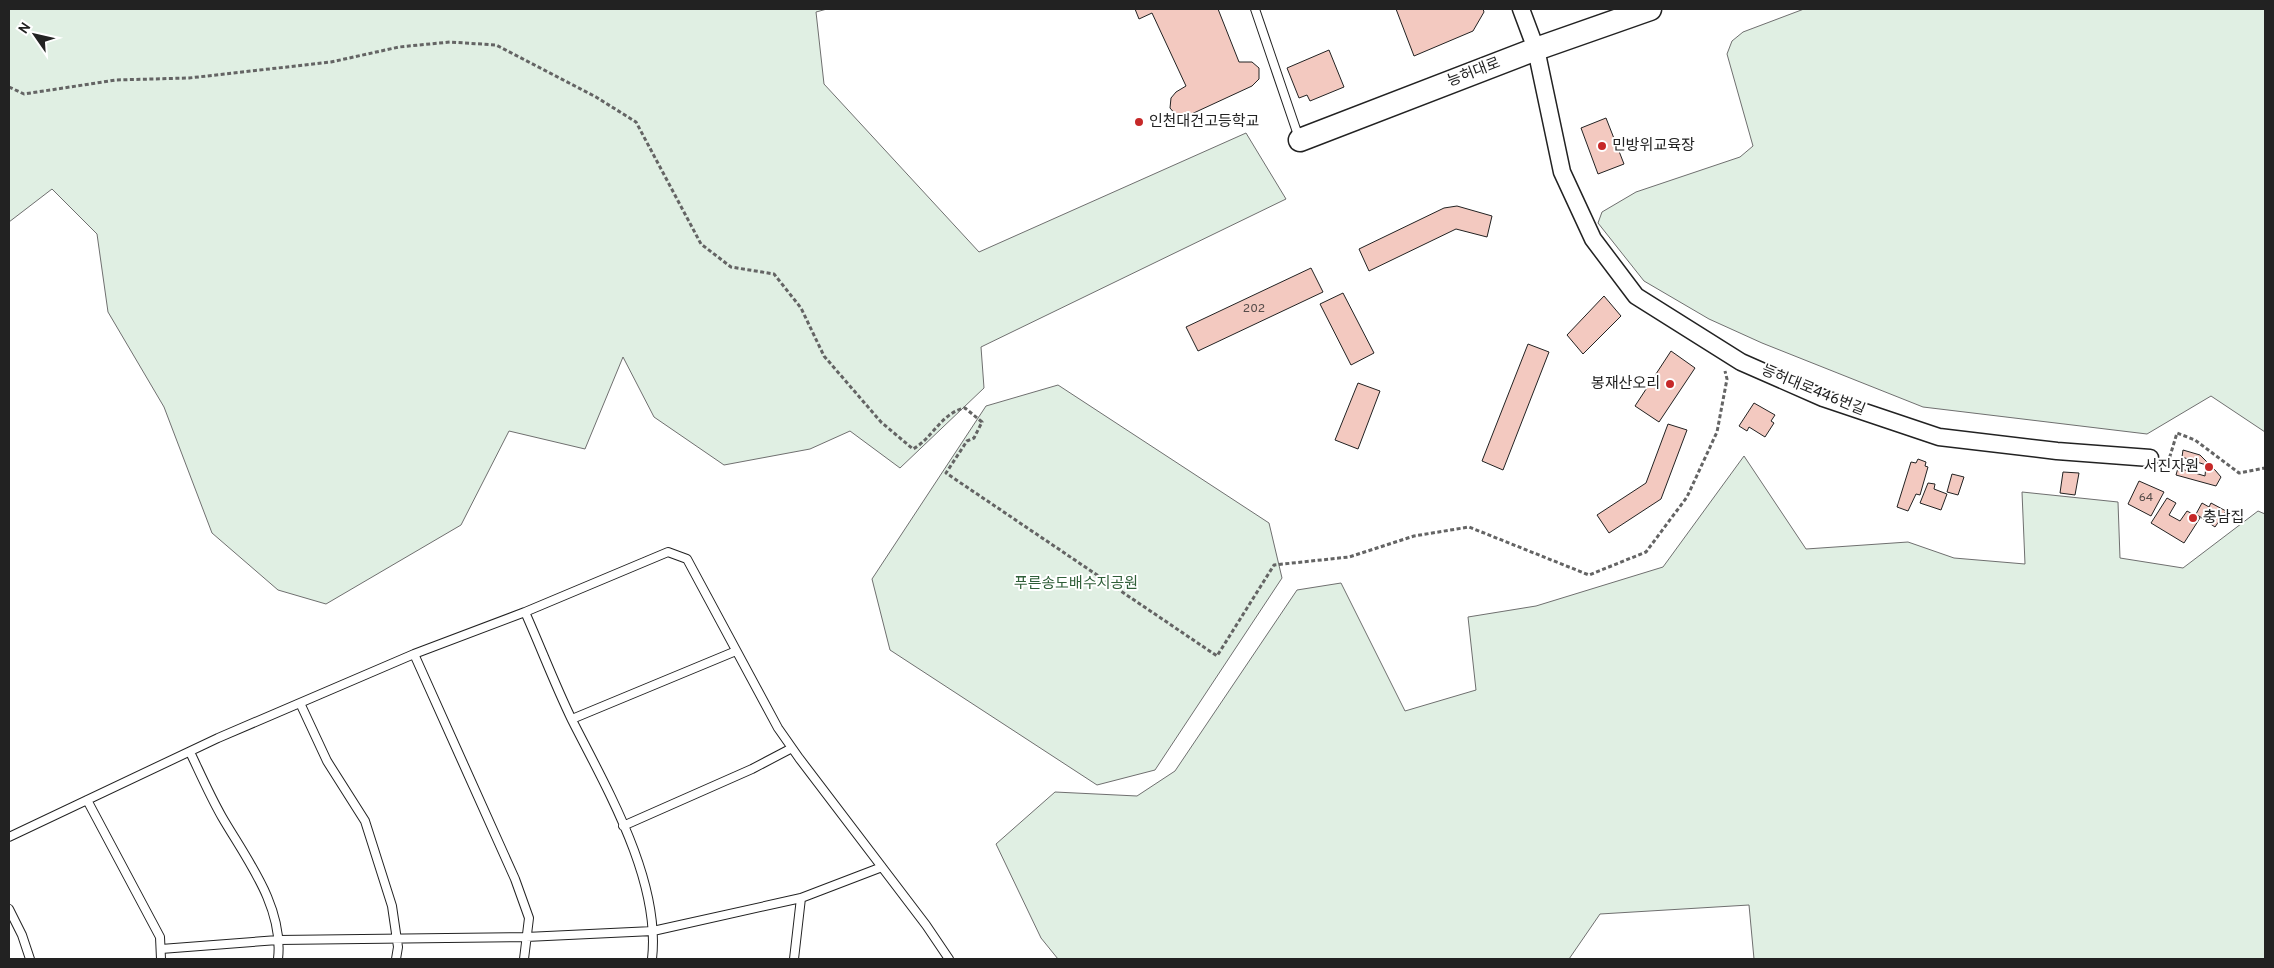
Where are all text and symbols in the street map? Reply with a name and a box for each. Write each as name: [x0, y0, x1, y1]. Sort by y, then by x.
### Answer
north arrow: [10, 10, 60, 60]
text: N: [16, 20, 35, 37]
street label: 능허대로: [1445, 54, 1503, 92]
place label: 인천대건고등학교: [1149, 112, 1259, 132]
marker: 인천대건고등학교: [1133, 116, 1145, 128]
place label: 민방위교육장: [1612, 137, 1695, 156]
marker: 민방위교육장: [1596, 140, 1608, 152]
house number: 202: [1243, 301, 1265, 317]
street label: 능허대로446번길: [1758, 362, 1868, 420]
place label: 봉재산오리: [1591, 375, 1660, 394]
marker: 봉재산오리: [1664, 378, 1676, 390]
place label: 서진자원: [2144, 458, 2199, 477]
marker: 서진자원: [2203, 461, 2215, 473]
house number: 64: [2139, 490, 2153, 506]
place label: 충남집: [2203, 509, 2244, 528]
marker: 충남집: [2187, 512, 2199, 524]
park label: 푸른송도배수지공원: [1014, 575, 1138, 594]

